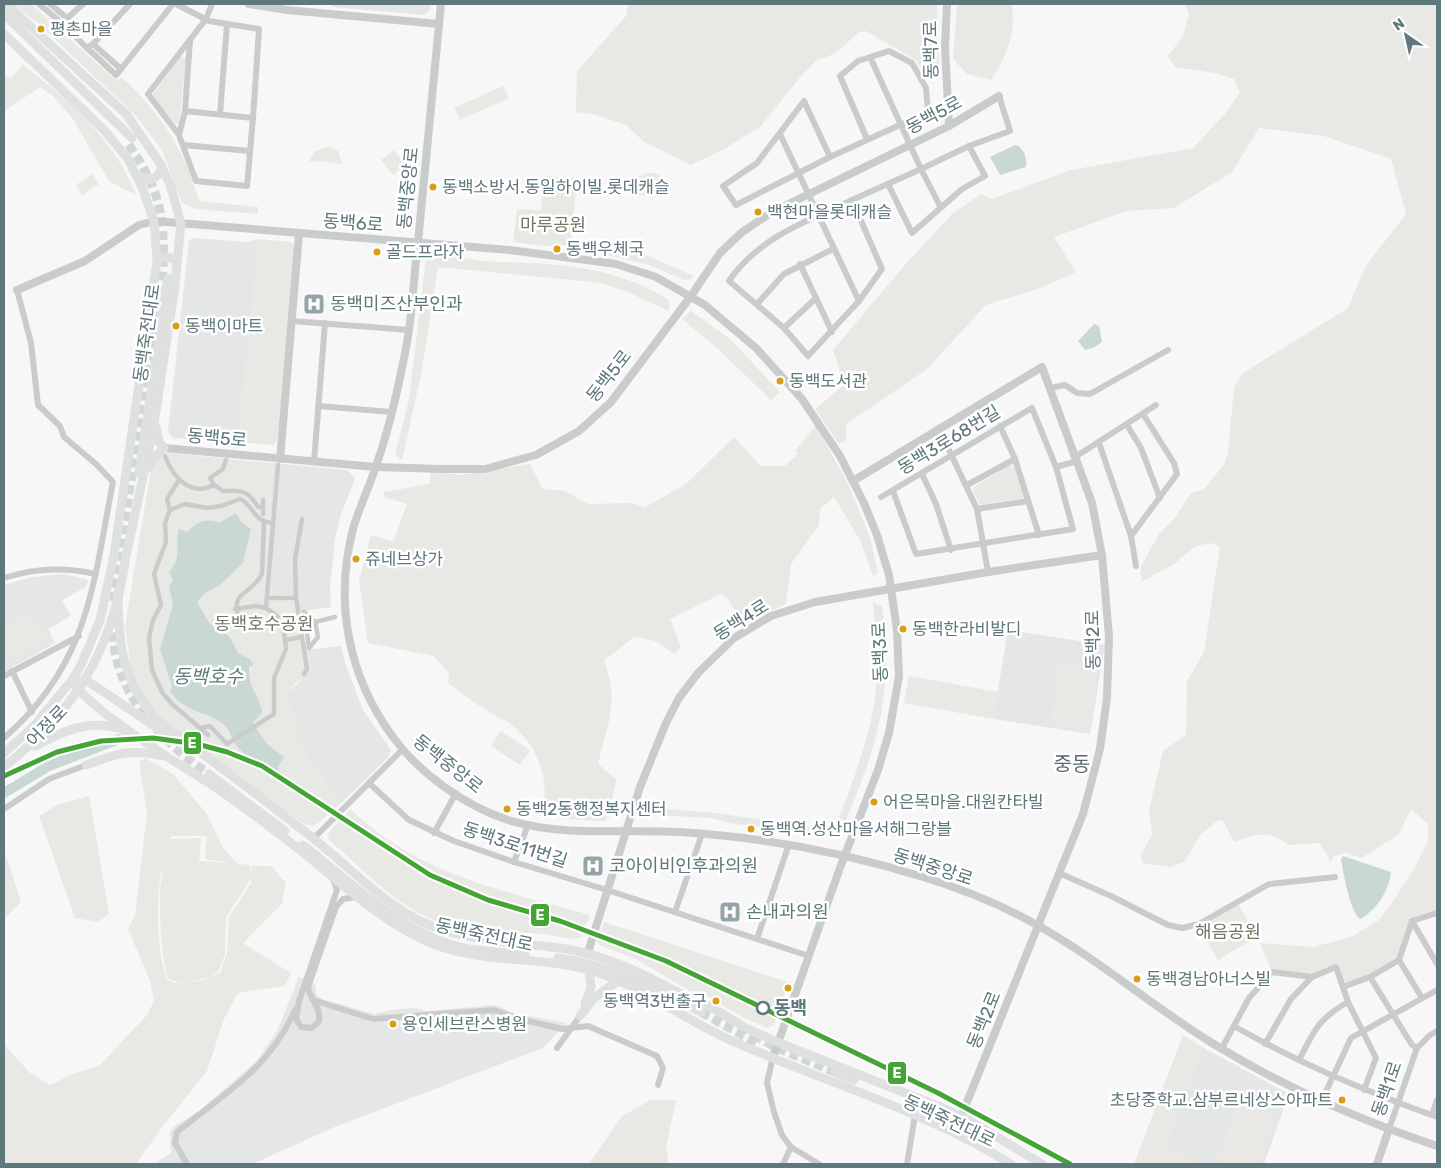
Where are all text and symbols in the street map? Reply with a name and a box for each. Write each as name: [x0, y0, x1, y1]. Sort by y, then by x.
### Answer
north arrow: [1381, 10, 1431, 60]
text: N: [1390, 15, 1408, 35]
place label: 평촌마을: [50, 19, 113, 39]
street label: 동백7로: [919, 20, 943, 80]
marker: 평촌마을: [36, 24, 46, 34]
street label: 동백5로: [902, 91, 966, 139]
street label: 동백중앙로: [393, 146, 423, 230]
place label: 동백소방서.동일하이빌.롯데캐슬: [442, 177, 670, 197]
marker: 동백소방서.동일하이빌.롯데캐슬: [428, 182, 438, 192]
place label: 백현마을롯데캐슬: [767, 202, 892, 222]
marker: 백현마을롯데캐슬: [753, 207, 763, 217]
street label: 동백6로: [322, 210, 384, 236]
park label: 마루공원: [520, 214, 586, 236]
place label: 동백우체국: [566, 239, 644, 259]
place label: 골드프라자: [386, 242, 465, 262]
marker: 동백우체국: [552, 244, 562, 254]
marker: 골드프라자: [372, 247, 382, 257]
street label: 동백죽전대로: [129, 282, 165, 384]
hospital icon: 동백미즈산부인과: [302, 292, 326, 316]
place label: 동백미즈산부인과: [330, 293, 463, 315]
place label: 동백이마트: [185, 316, 263, 336]
marker: 동백이마트: [171, 321, 181, 331]
street label: 동백5로: [582, 345, 636, 407]
place label: 동백도서관: [789, 371, 867, 391]
marker: 동백도서관: [775, 376, 785, 386]
street label: 동백3로68번길: [894, 401, 1004, 479]
street label: 동백5로: [186, 424, 248, 452]
place label: 쥬네브상가: [365, 549, 444, 569]
marker: 쥬네브상가: [351, 554, 361, 564]
street label: 동백4로: [709, 595, 773, 645]
street label: 동백2로: [1081, 610, 1105, 670]
park label: 동백호수공원: [214, 613, 314, 635]
place label: 동백한라비발디: [912, 619, 1021, 639]
street label: 동백3로: [868, 621, 892, 683]
marker: 동백한라비발디: [898, 624, 908, 634]
water label: 동백호수: [173, 665, 243, 688]
street label: 어정로: [22, 700, 72, 752]
street label: 동백중앙로: [409, 730, 487, 798]
line badge: E: [183, 731, 202, 755]
text: E: [188, 735, 197, 752]
district label: 중동: [1054, 752, 1090, 776]
place label: 어은목마을.대원칸타빌: [883, 792, 1044, 812]
marker: 어은목마을.대원칸타빌: [869, 797, 879, 807]
place label: 동백2동행정복지센터: [516, 799, 667, 819]
marker: 동백2동행정복지센터: [502, 804, 512, 814]
street label: 동백3로11번길: [460, 818, 570, 872]
place label: 동백역.성산마을서해그랑블: [760, 819, 952, 839]
marker: 동백역.성산마을서해그랑블: [746, 824, 756, 834]
street label: 동백중앙로: [890, 844, 976, 890]
hospital icon: 코아이비인후과의원: [581, 854, 605, 878]
place label: 코아이비인후과의원: [609, 855, 758, 877]
hospital icon: 손내과의원: [718, 900, 742, 924]
place label: 손내과의원: [746, 901, 829, 923]
line badge: E: [530, 903, 550, 927]
text: E: [536, 907, 545, 924]
street label: 동백죽전대로: [433, 914, 535, 956]
park label: 해음공원: [1195, 921, 1261, 943]
place label: 동백경남아너스빌: [1146, 969, 1271, 989]
marker: 동백경남아너스빌: [1132, 974, 1142, 984]
unlabelled marker: [783, 983, 793, 993]
street label: 동백2로: [963, 988, 1005, 1052]
place label: 동백역3번출구: [603, 991, 707, 1011]
marker: 동백역3번출구: [711, 996, 721, 1006]
place label: 동백: [774, 997, 807, 1019]
marker: 동백: [756, 1001, 770, 1015]
place label: 용인세브란스병원: [402, 1014, 527, 1034]
marker: 용인세브란스병원: [388, 1019, 398, 1029]
street label: 동백1로: [1367, 1058, 1407, 1120]
line badge: E: [887, 1061, 907, 1085]
text: E: [893, 1065, 902, 1082]
street label: 동백죽전대로: [899, 1090, 999, 1152]
place label: 초당중학교.삼부르네상스아파트: [1110, 1090, 1333, 1110]
marker: 초당중학교.삼부르네상스아파트: [1337, 1095, 1347, 1105]

